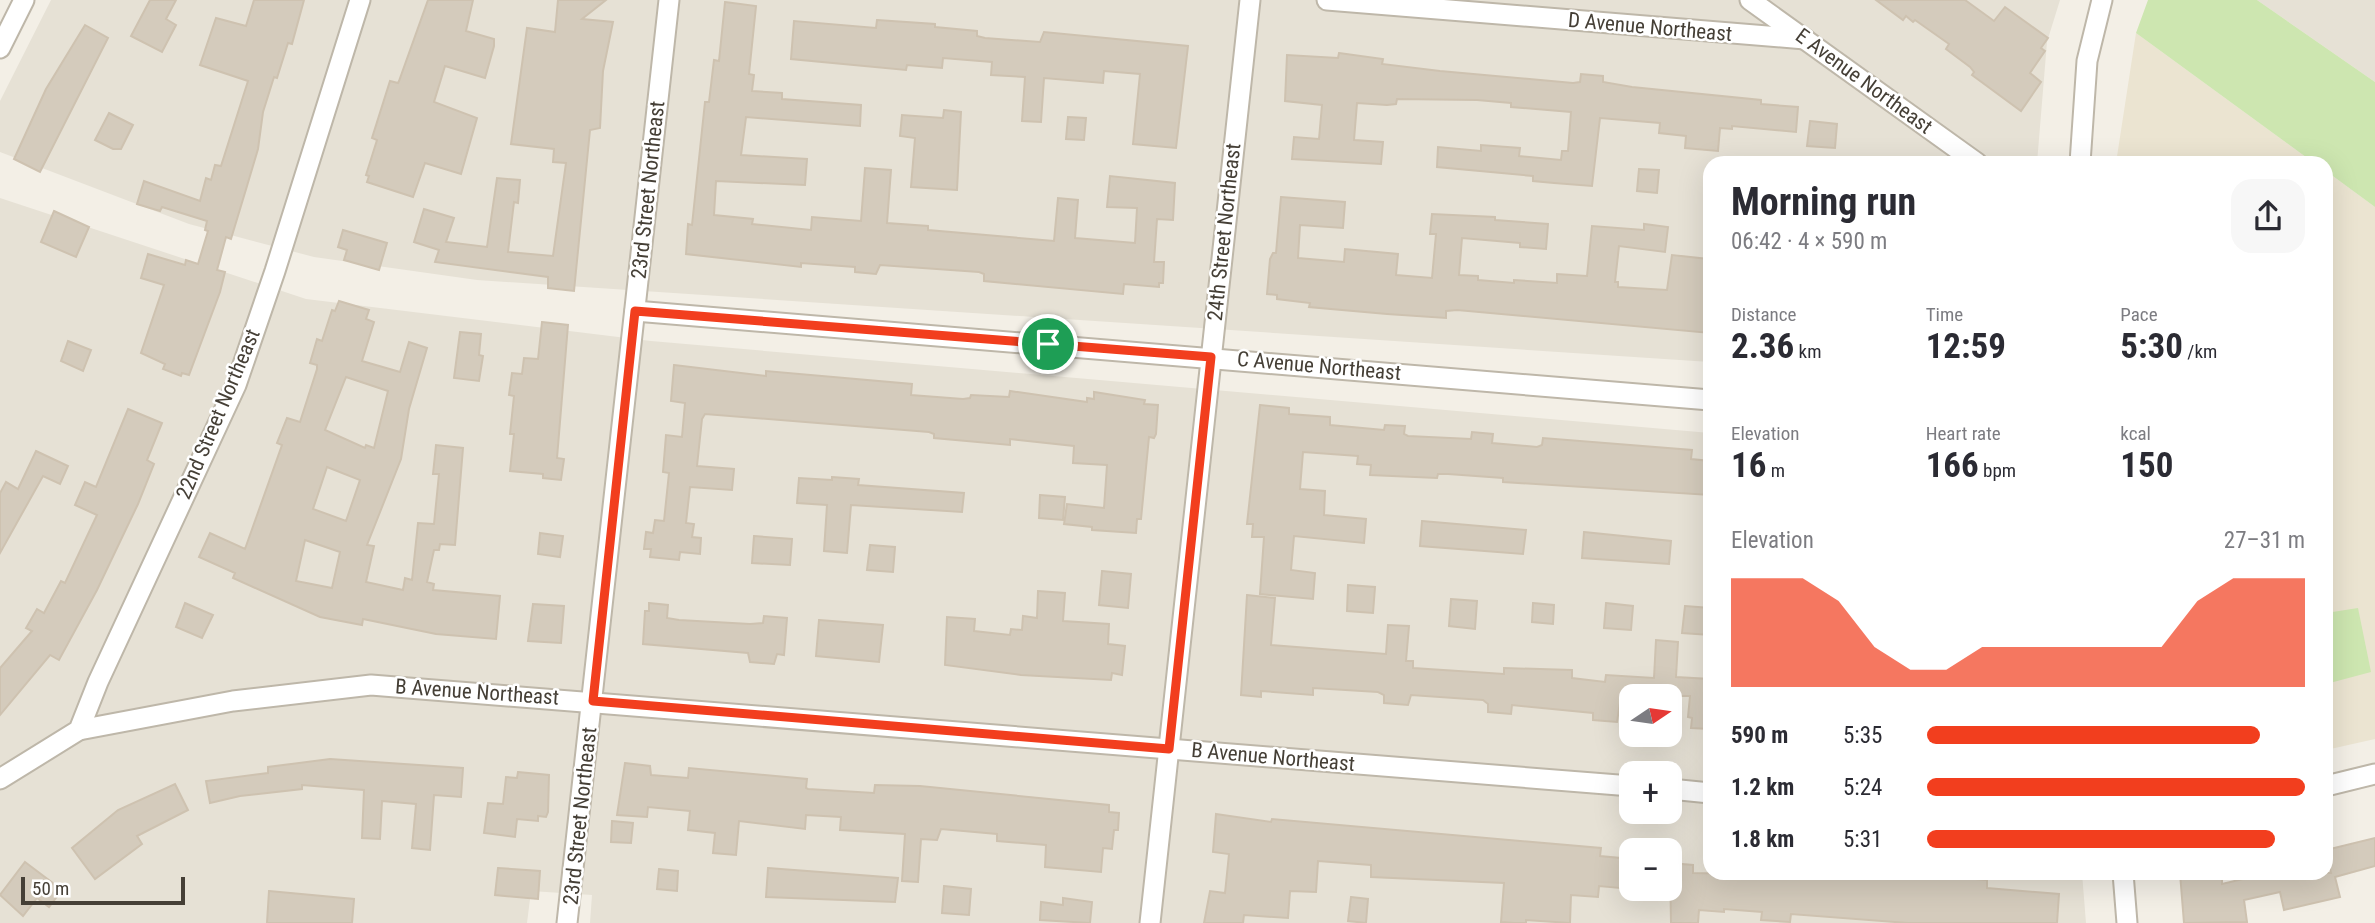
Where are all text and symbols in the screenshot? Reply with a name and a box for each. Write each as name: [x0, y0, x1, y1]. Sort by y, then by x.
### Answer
street label: D Avenue Northeast: [1567, 8, 1733, 46]
street label: E Avenue Northeast: [1791, 23, 1937, 139]
street label: 23rd Street Northeast: [627, 100, 669, 280]
street label: 24th Street Northeast: [1203, 142, 1245, 322]
button: share: [2231, 179, 2305, 253]
text: Morning run: [1731, 180, 1916, 224]
text: 06:42 · 4 × 590 m: [1731, 228, 1887, 255]
text: Distance: [1731, 303, 1796, 326]
text: Time: [1926, 303, 1963, 326]
text: Pace: [2120, 303, 2158, 326]
pin: [1018, 314, 1078, 374]
street label: 22nd Street Northeast: [171, 325, 265, 503]
icon: arrive: [1029, 325, 1067, 363]
text: 2.36: [1731, 326, 1794, 367]
text: 12:59: [1926, 326, 2006, 367]
text: 5:30: [2120, 326, 2183, 367]
text: km: [1794, 340, 1821, 363]
text: /km: [2183, 340, 2217, 363]
street label: C Avenue Northeast: [1236, 347, 1402, 385]
text: Elevation: [1731, 422, 1799, 445]
text: Heart rate: [1926, 422, 2001, 445]
text: kcal: [2120, 422, 2151, 445]
text: 16: [1731, 445, 1766, 486]
text: 166: [1926, 445, 1979, 486]
text: 150: [2120, 445, 2173, 486]
text: m: [1766, 459, 1785, 482]
text: bpm: [1979, 459, 2016, 482]
text: Elevation: [1731, 527, 1814, 554]
text: 27–31 m: [2224, 527, 2305, 554]
street label: B Avenue Northeast: [394, 674, 560, 710]
north arrow: [1619, 684, 1682, 747]
map controls: [1619, 684, 1682, 901]
text: 590 m: [1731, 722, 1788, 749]
text: 5:35: [1843, 722, 1882, 749]
street label: 23rd Street Northeast: [559, 726, 601, 906]
street label: B Avenue Northeast: [1190, 738, 1356, 776]
button: +: [1619, 761, 1682, 824]
text: 1.2 km: [1731, 774, 1794, 801]
text: 5:24: [1843, 774, 1882, 801]
text: 1.8 km: [1731, 826, 1794, 853]
text: 5:31: [1843, 826, 1882, 853]
button: −: [1619, 838, 1682, 901]
scale bar: [21, 874, 186, 906]
text: 50 m: [32, 877, 69, 900]

